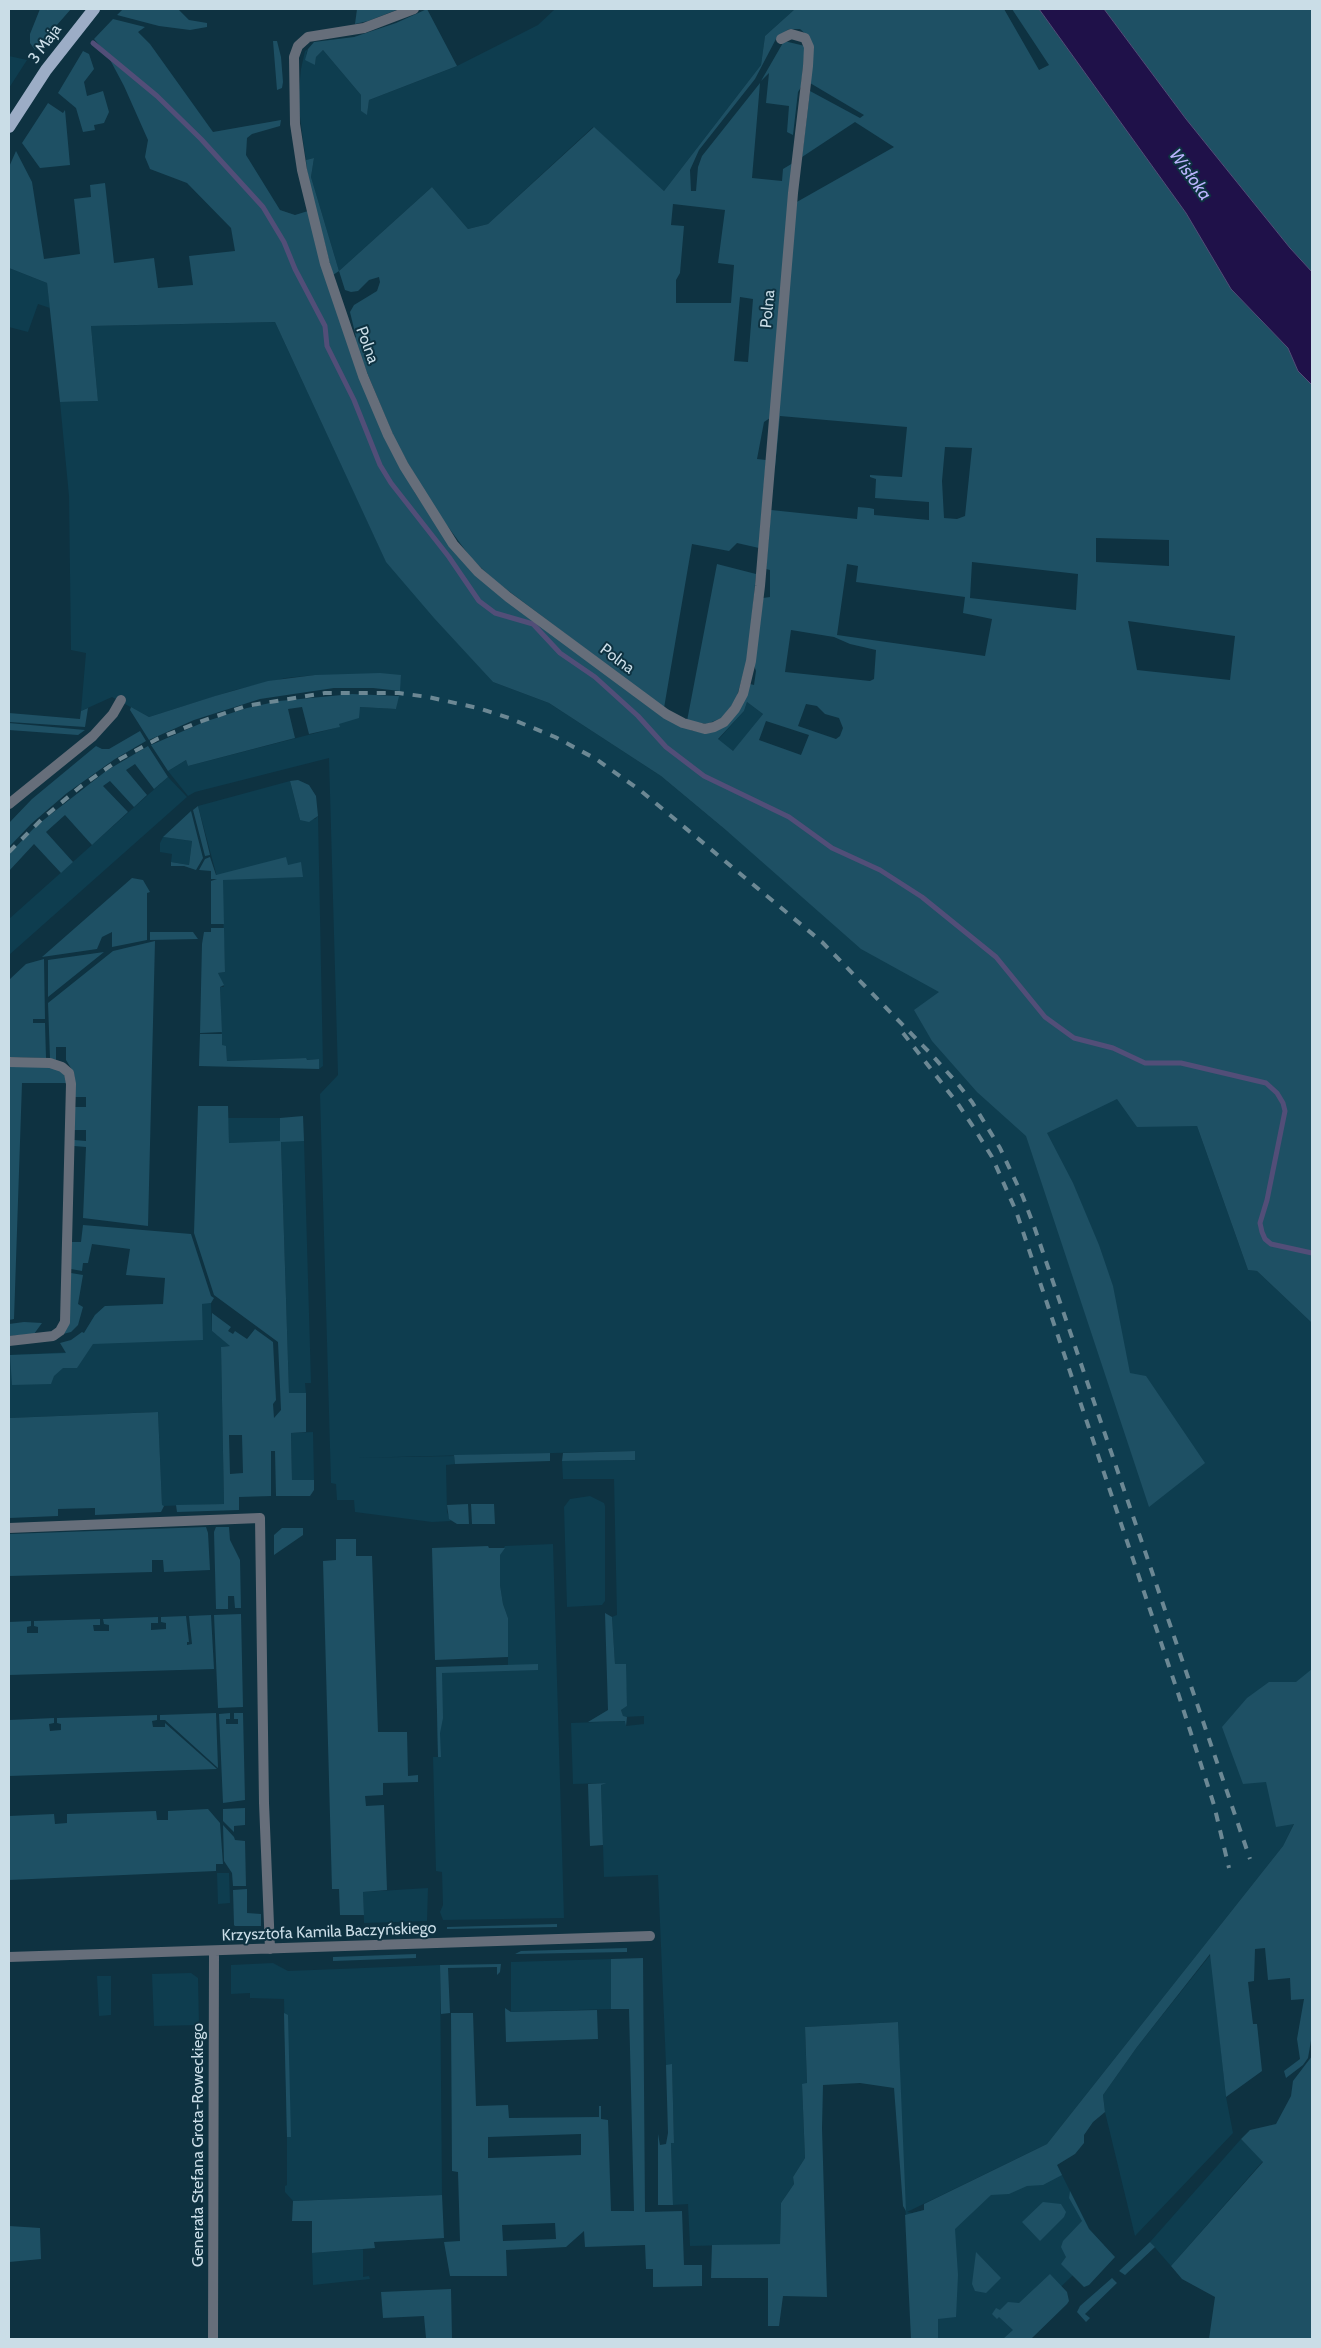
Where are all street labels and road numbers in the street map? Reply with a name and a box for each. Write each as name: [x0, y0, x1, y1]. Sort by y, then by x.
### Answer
street label: 3 Maja: [24, 21, 66, 67]
street label: Polna: [757, 289, 779, 329]
street label: Polna: [351, 324, 383, 366]
street label: Polna: [596, 640, 638, 678]
street label: Krzysztofa Kamila Baczyńskiego: [221, 1919, 437, 1945]
street label: Generała Stefana Grota-Roweckiego: [188, 2023, 208, 2267]

